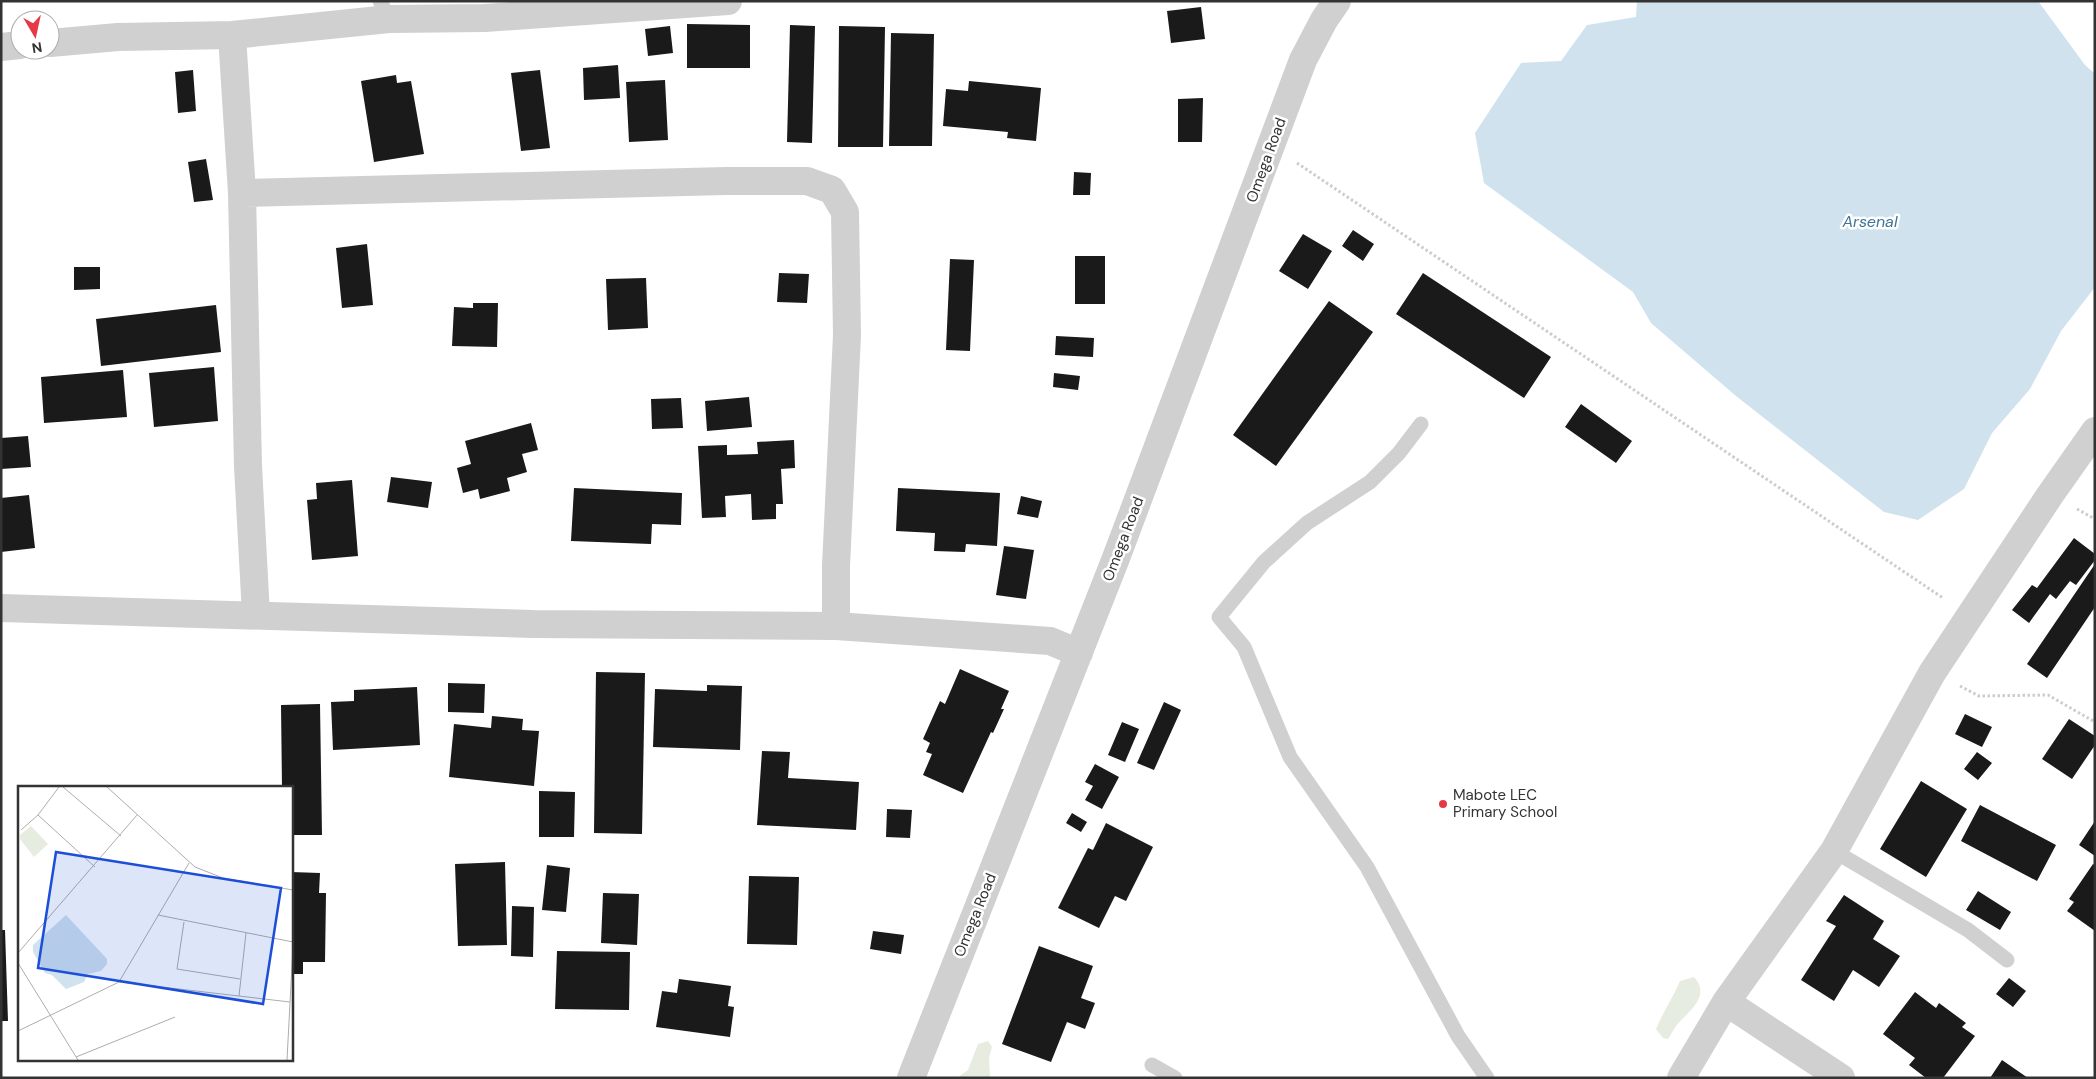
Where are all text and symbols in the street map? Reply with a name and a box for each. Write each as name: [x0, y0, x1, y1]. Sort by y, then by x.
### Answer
north arrow: [10, 10, 60, 60]
text: N: [31, 38, 43, 58]
street label: Omega Road: [1241, 115, 1291, 205]
water label: Arsenal: [1841, 211, 1898, 232]
street label: Omega Road: [1098, 494, 1148, 584]
place label: Mabote LEC Primary School: [1453, 785, 1557, 822]
inset map: [18, 786, 292, 1062]
marker: Mabote LEC Primary School: [1437, 798, 1449, 810]
street label: Omega Road: [949, 870, 1001, 960]

